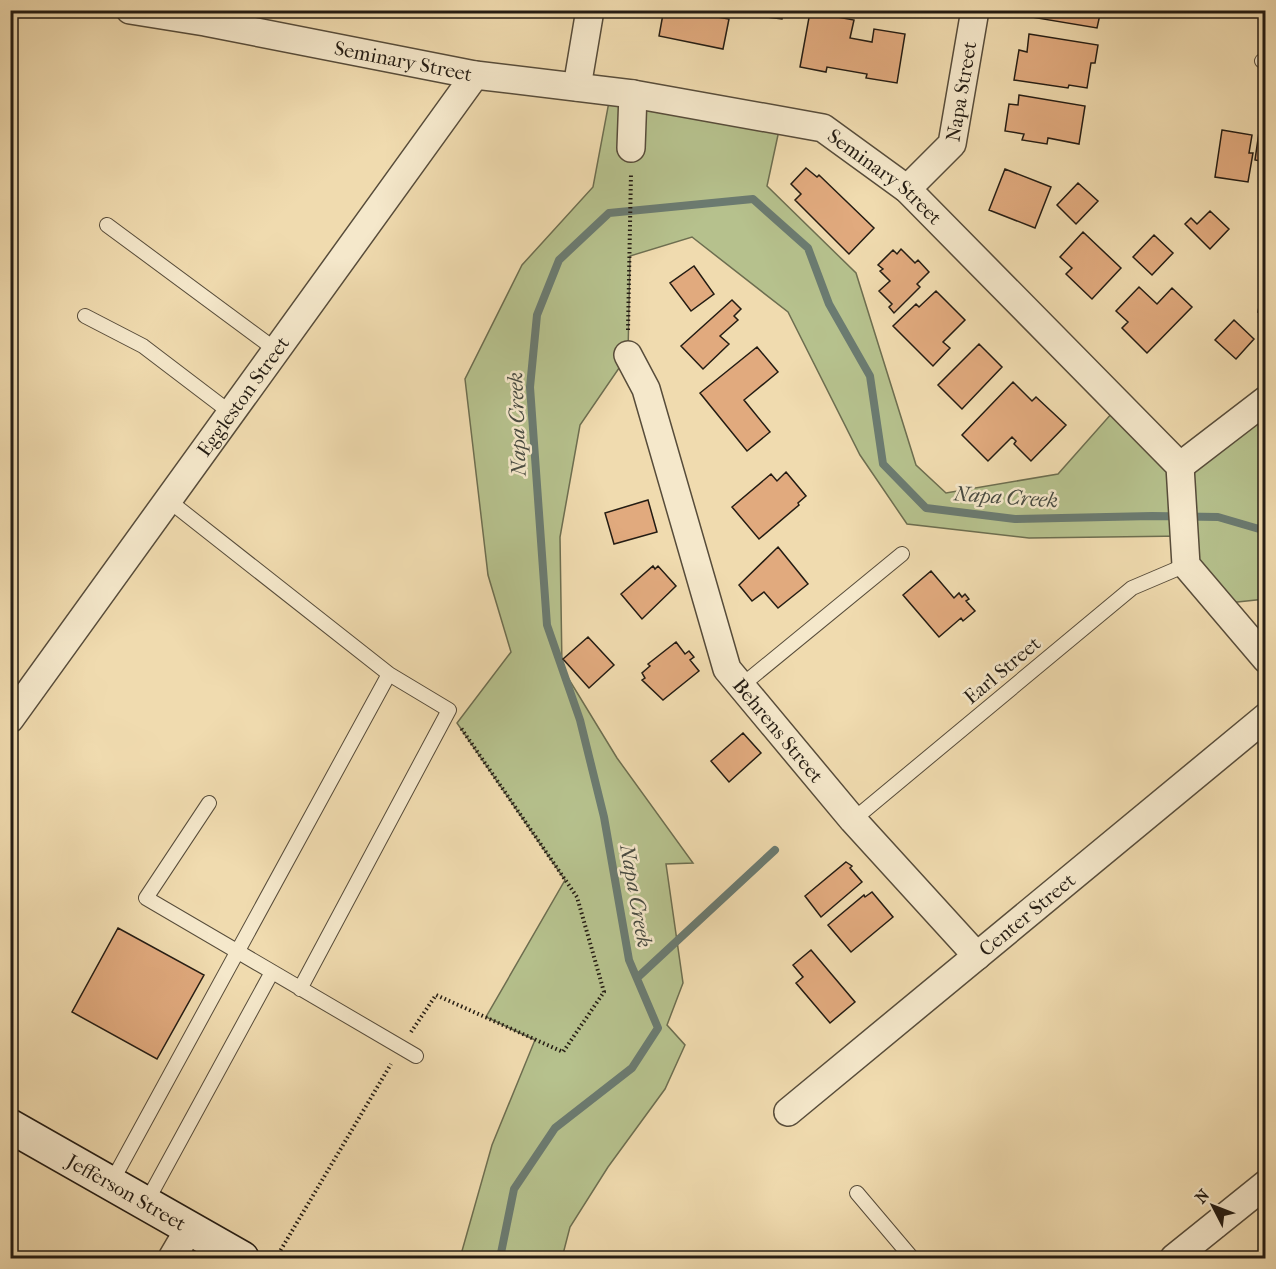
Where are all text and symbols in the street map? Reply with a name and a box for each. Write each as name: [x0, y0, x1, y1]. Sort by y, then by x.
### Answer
street label: Seminary Street: [332, 37, 474, 86]
street label: Napa Street: [942, 40, 981, 143]
street label: Seminary Street: [823, 124, 946, 229]
street label: Eggleston Street: [192, 332, 294, 461]
water label: Napa Creek: [503, 371, 531, 478]
water label: Napa Creek: [952, 481, 1059, 513]
street label: Earl Street: [960, 632, 1045, 709]
street label: Behrens Street: [728, 674, 828, 787]
water label: Napa Creek: [615, 842, 657, 949]
street label: Center Street: [975, 869, 1080, 961]
street label: Jefferson Street: [61, 1149, 190, 1236]
north arrow: [1183, 1176, 1243, 1236]
text: N: [1191, 1185, 1214, 1207]

